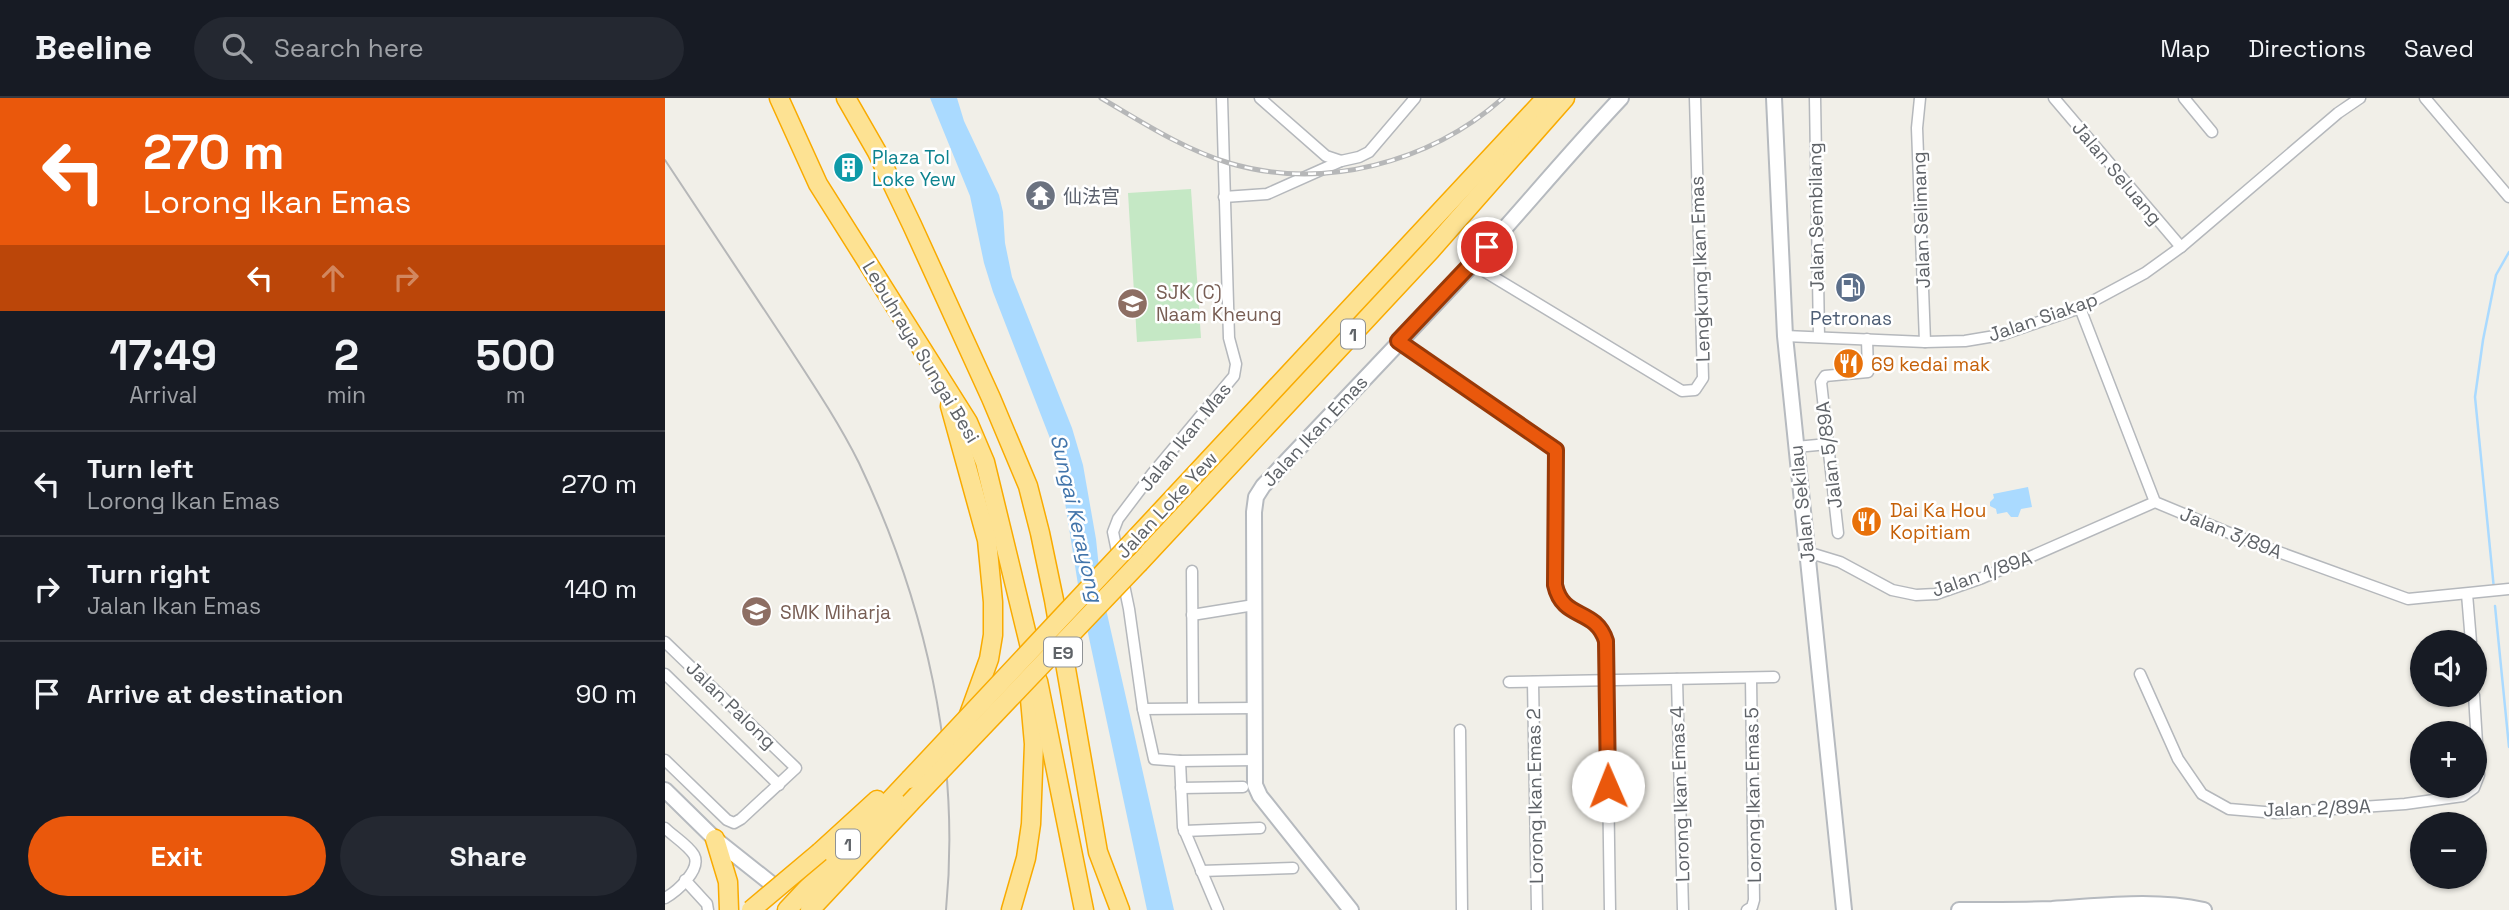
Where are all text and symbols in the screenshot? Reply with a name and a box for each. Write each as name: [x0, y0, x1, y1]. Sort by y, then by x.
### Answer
search box: [194, 17, 684, 80]
text: Beeline: [35, 27, 152, 69]
icon: search: [218, 29, 256, 67]
text: Search here: [274, 31, 424, 65]
text: Map: [2160, 33, 2210, 64]
text: Directions: [2248, 33, 2366, 64]
text: Saved: [2404, 33, 2474, 64]
street label: Jalan Seluang: [2066, 116, 2168, 230]
text: 270 m: [143, 121, 285, 183]
icon: left: [28, 126, 119, 217]
street label: Jalan Sembilang: [1802, 142, 1830, 292]
place label: Plaza Tol Loke Yew: [872, 145, 956, 192]
building icon: Plaza Tol Loke Yew: [832, 151, 866, 185]
street label: Jalan Selimang: [1906, 151, 1936, 289]
street label: Lengkung Ikan Emas: [1684, 176, 1716, 362]
temple icon: 仙法宫: [1023, 179, 1057, 213]
text: Lorong Ikan Emas: [143, 182, 411, 222]
place label: 仙法宫: [1063, 184, 1120, 209]
pin: [1457, 217, 1517, 277]
icon: arrive: [1468, 228, 1506, 266]
street label: Lebuhraya Sungai Besi: [857, 256, 985, 448]
icon: left: [241, 259, 279, 297]
icon: ahead: [314, 259, 352, 297]
icon: right: [387, 259, 425, 297]
fuel station icon: Petronas: [1834, 270, 1868, 304]
place label: SJK (C) Naam Kheung: [1156, 280, 1282, 327]
school or university icon: SJK (C) Naam Kheung: [1116, 286, 1150, 320]
street label: Jalan Siakap: [1985, 287, 2101, 347]
place label: Petronas: [1810, 306, 1892, 331]
road number: 1: [1341, 320, 1365, 348]
text: 17:49: [110, 329, 217, 382]
text: 2: [334, 329, 359, 382]
text: 500: [476, 329, 555, 382]
restaurant icon: 69 kedai mak: [1831, 347, 1865, 381]
place label: 69 kedai mak: [1871, 352, 1990, 377]
street label: Jalan Ikan Emas: [1257, 370, 1373, 492]
street label: Jalan Ikan Mas: [1133, 377, 1237, 497]
text: Arrival: [129, 380, 198, 410]
text: min: [327, 380, 366, 410]
text: m: [506, 380, 525, 410]
street label: Jalan 5/89A: [1810, 400, 1848, 510]
water label: Sungai Kerayong: [1045, 432, 1110, 606]
street label: Jalan Sekilau: [1783, 444, 1821, 564]
street label: Jalan Loke Yew: [1111, 446, 1223, 564]
text: Turn left: [87, 452, 194, 486]
icon: left: [28, 465, 66, 503]
text: 270 m: [561, 467, 637, 501]
text: Lorong Ikan Emas: [87, 486, 280, 516]
place label: Dai Ka Hou Kopitiam: [1890, 498, 1986, 545]
street label: Jalan 3/89A: [2176, 501, 2286, 565]
restaurant icon: Dai Ka Hou Kopitiam: [1850, 504, 1884, 538]
street label: Jalan 1/89A: [1929, 545, 2035, 603]
text: Turn right: [87, 557, 211, 591]
icon: right: [28, 570, 66, 608]
text: 140 m: [564, 572, 637, 606]
text: Jalan Ikan Emas: [87, 591, 261, 621]
school or university icon: SMK Miharja: [740, 595, 774, 629]
place label: SMK Miharja: [780, 600, 891, 625]
map controls: [2410, 630, 2487, 889]
button: sound: [2410, 630, 2487, 707]
road number: E9: [1044, 638, 1082, 666]
street label: Jalan Palong: [681, 656, 781, 754]
icon: arrive: [28, 675, 66, 713]
text: Arrive at destination: [87, 677, 344, 711]
text: 90 m: [575, 677, 637, 711]
street label: Lorong Ikan Emas 4: [1664, 705, 1696, 882]
street label: Lorong Ikan Emas 5: [1739, 707, 1767, 883]
street label: Lorong Ikan Emas 2: [1521, 708, 1549, 884]
button: +: [2410, 721, 2487, 798]
position arrow: [1571, 749, 1645, 823]
street label: Jalan 2/89A: [2263, 794, 2371, 822]
button: −: [2410, 812, 2487, 889]
button: Exit: [28, 816, 326, 896]
button: Share: [340, 816, 637, 896]
road number: 1: [836, 830, 860, 858]

